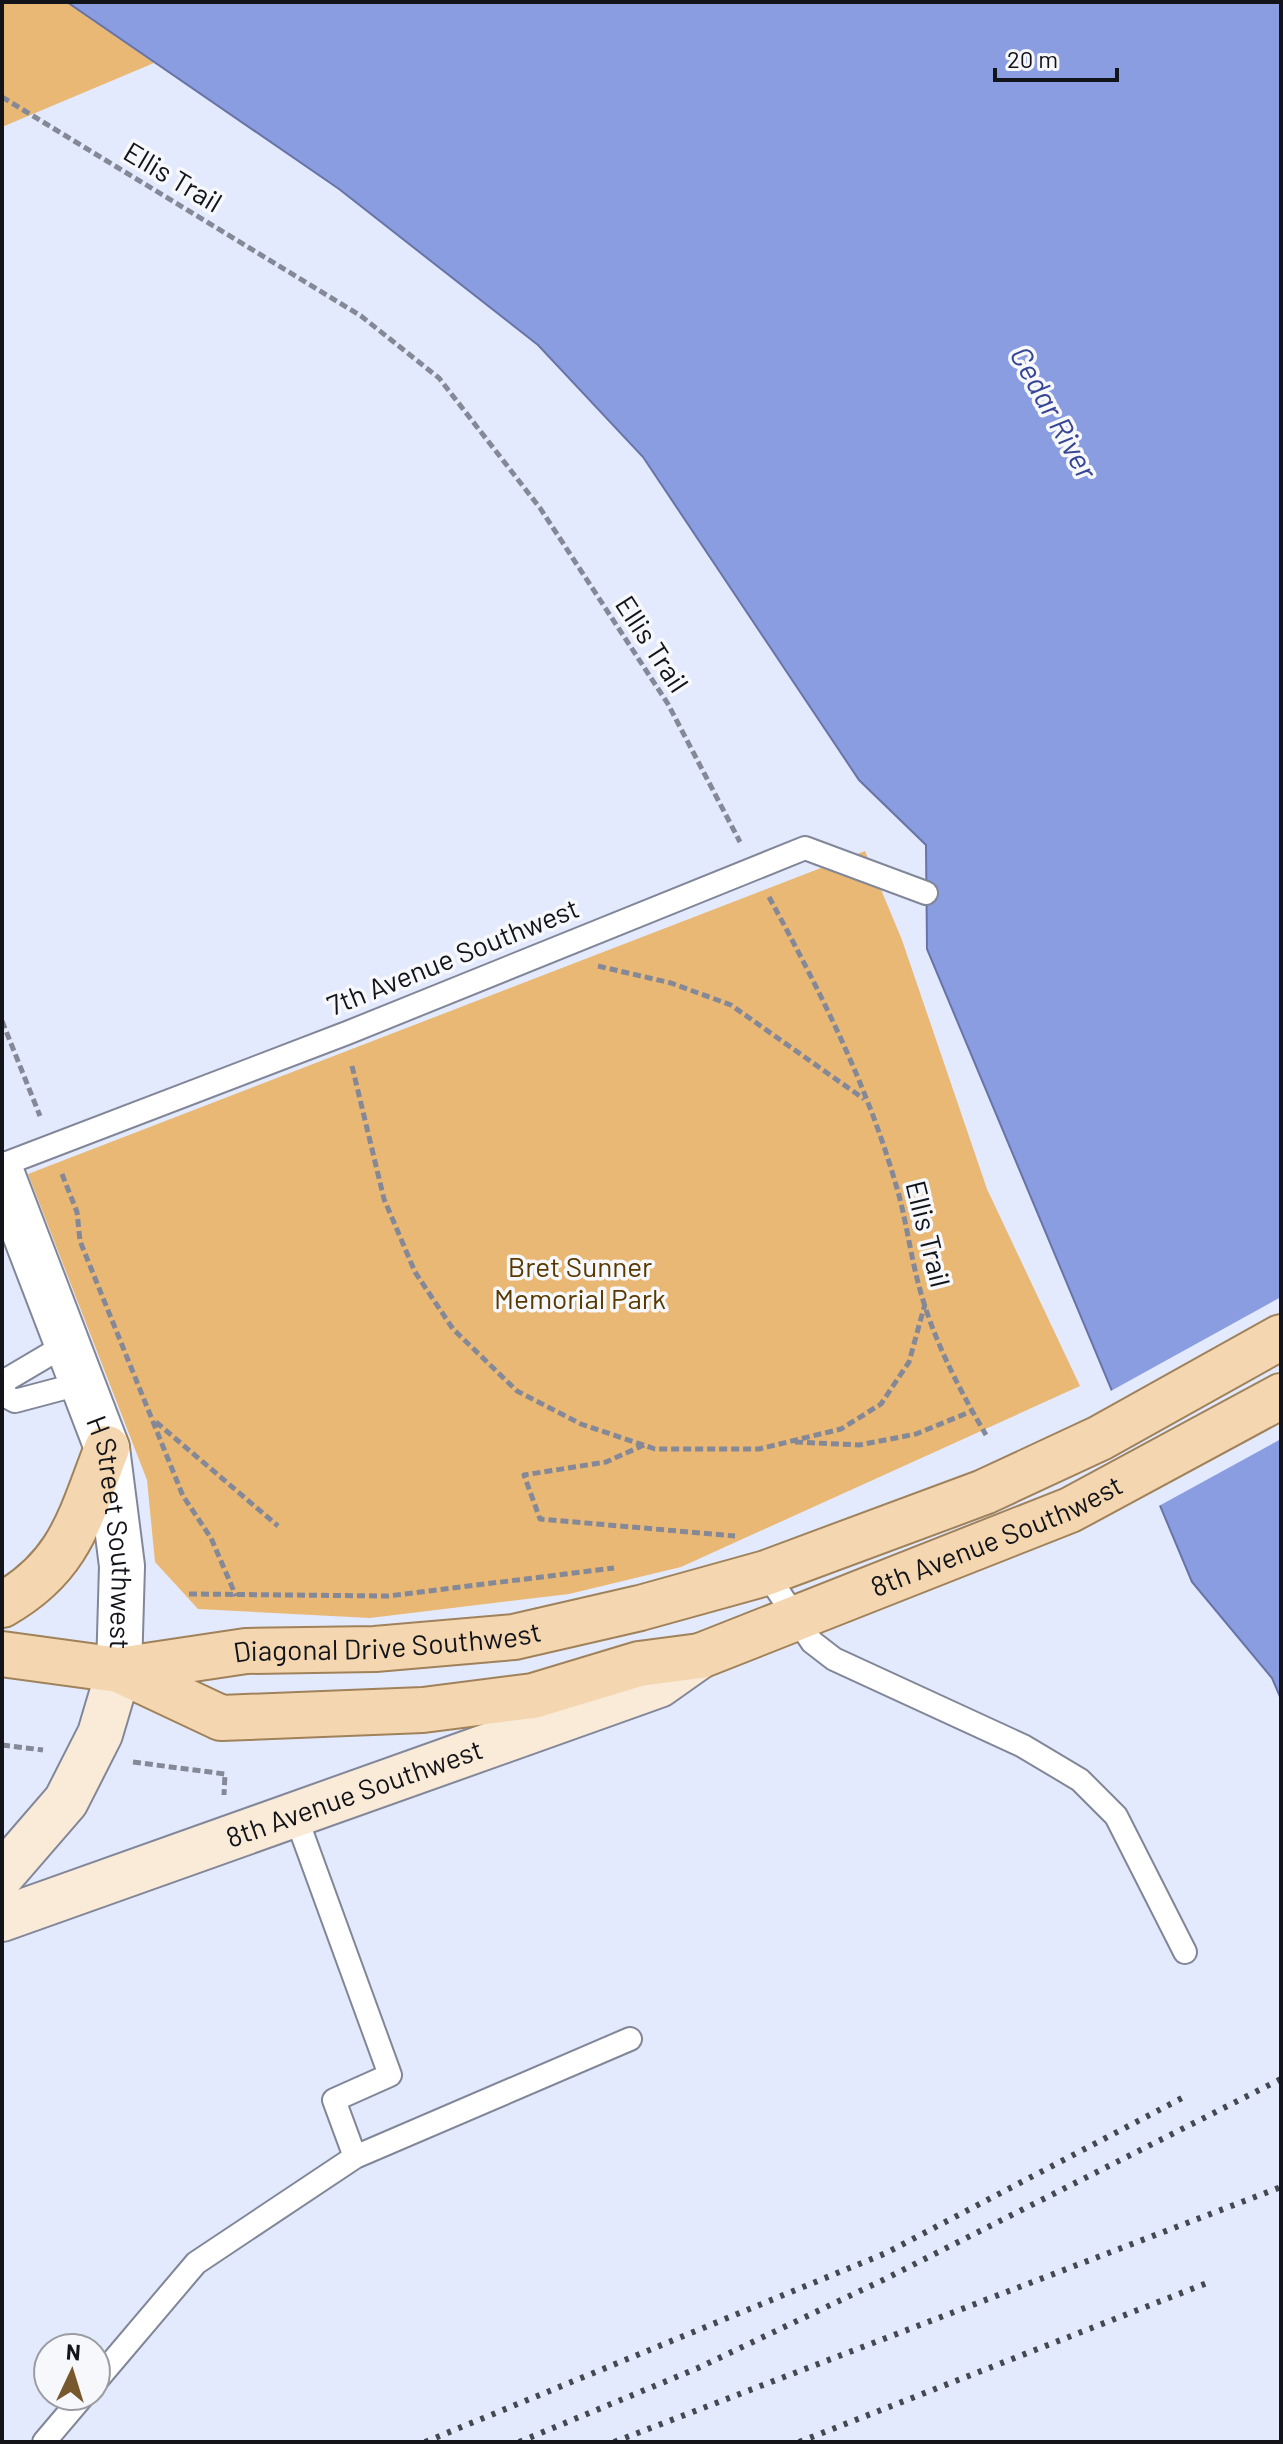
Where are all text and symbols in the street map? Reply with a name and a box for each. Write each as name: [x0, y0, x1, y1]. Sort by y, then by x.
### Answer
scale bar: [995, 32, 1117, 82]
text: 20 m: [1007, 44, 1058, 73]
street label: Ellis Trail: [118, 134, 229, 219]
water label: Cedar River: [1004, 339, 1107, 486]
street label: Ellis Trail: [609, 589, 697, 698]
street label: 7th Avenue Southwest: [322, 890, 583, 1022]
street label: Ellis Trail: [899, 1177, 959, 1291]
park label: Bret Sunner Memorial Park: [494, 1249, 666, 1315]
street label: H Street Southwest: [80, 1410, 140, 1650]
street label: 8th Avenue Southwest: [866, 1467, 1128, 1603]
street label: Diagonal Drive Southwest: [231, 1613, 544, 1669]
street label: 8th Avenue Southwest: [221, 1731, 487, 1854]
north arrow: [32, 2332, 112, 2412]
text: N: [65, 2338, 82, 2365]

